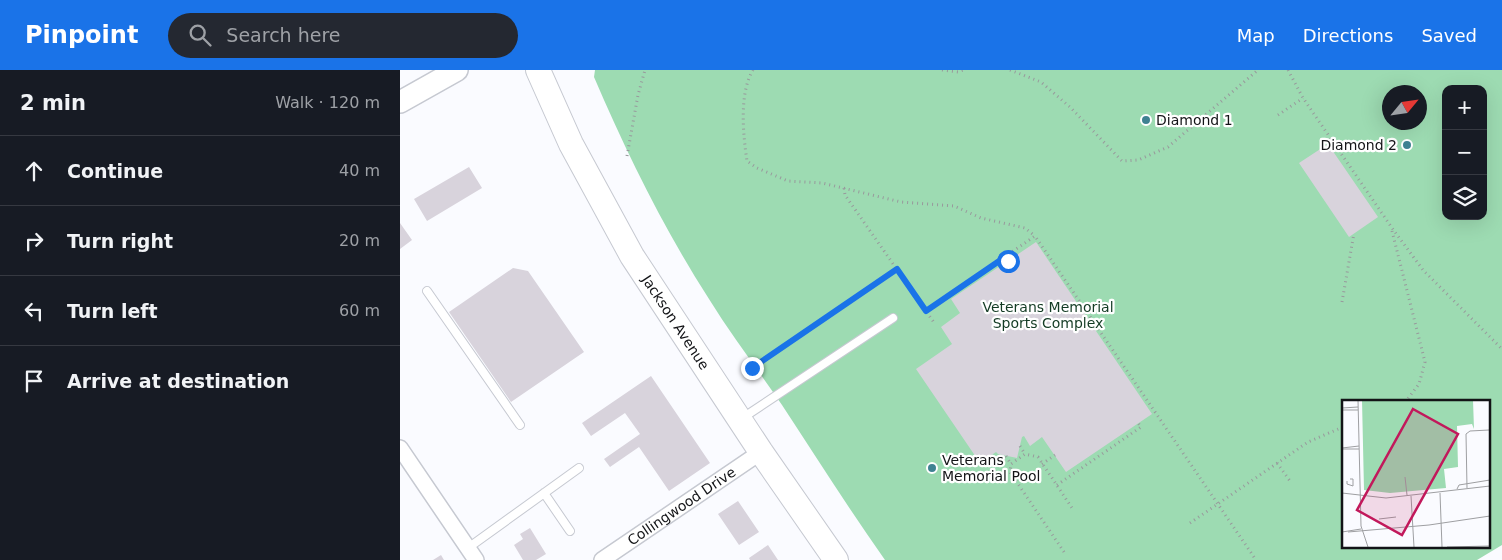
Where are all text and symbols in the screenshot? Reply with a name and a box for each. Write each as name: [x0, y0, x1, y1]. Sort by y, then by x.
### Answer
search box: [168, 13, 518, 58]
text: Pinpoint: [25, 21, 138, 49]
icon: search: [186, 21, 214, 49]
text: Search here: [226, 24, 341, 46]
text: Map: [1237, 25, 1275, 46]
text: Directions: [1303, 25, 1393, 46]
text: Saved: [1421, 25, 1477, 46]
north arrow: [1382, 85, 1427, 130]
map controls: [1442, 85, 1487, 220]
button: +: [1442, 85, 1487, 130]
text: 2 min: [20, 91, 86, 115]
text: Walk · 120 m: [275, 93, 380, 112]
place label: Diamond 1: [1156, 112, 1233, 128]
marker: Diamond 1: [1140, 114, 1152, 126]
button: −: [1442, 130, 1487, 175]
place label: Diamond 2: [1320, 137, 1397, 153]
marker: Diamond 2: [1401, 139, 1413, 151]
icon: ahead: [20, 157, 48, 185]
text: Continue: [67, 160, 163, 182]
text: 40 m: [339, 161, 380, 180]
button: layers: [1442, 175, 1487, 220]
icon: right: [20, 227, 48, 255]
text: Turn right: [67, 230, 173, 252]
text: 20 m: [339, 231, 380, 250]
route start: [997, 250, 1020, 273]
street label: Jackson Avenue: [638, 271, 713, 373]
icon: left: [20, 297, 48, 325]
park label: Veterans Memorial Sports Complex: [982, 299, 1114, 331]
text: Turn left: [67, 300, 158, 322]
text: 60 m: [339, 301, 380, 320]
route end: [741, 357, 764, 380]
icon: arrive: [20, 367, 48, 395]
text: Arrive at destination: [67, 370, 289, 392]
inset map: [1342, 400, 1490, 548]
place label: Veterans Memorial Pool: [942, 452, 1040, 484]
marker: Veterans Memorial Pool: [926, 462, 938, 474]
street label: Collingwood Drive: [624, 464, 738, 548]

